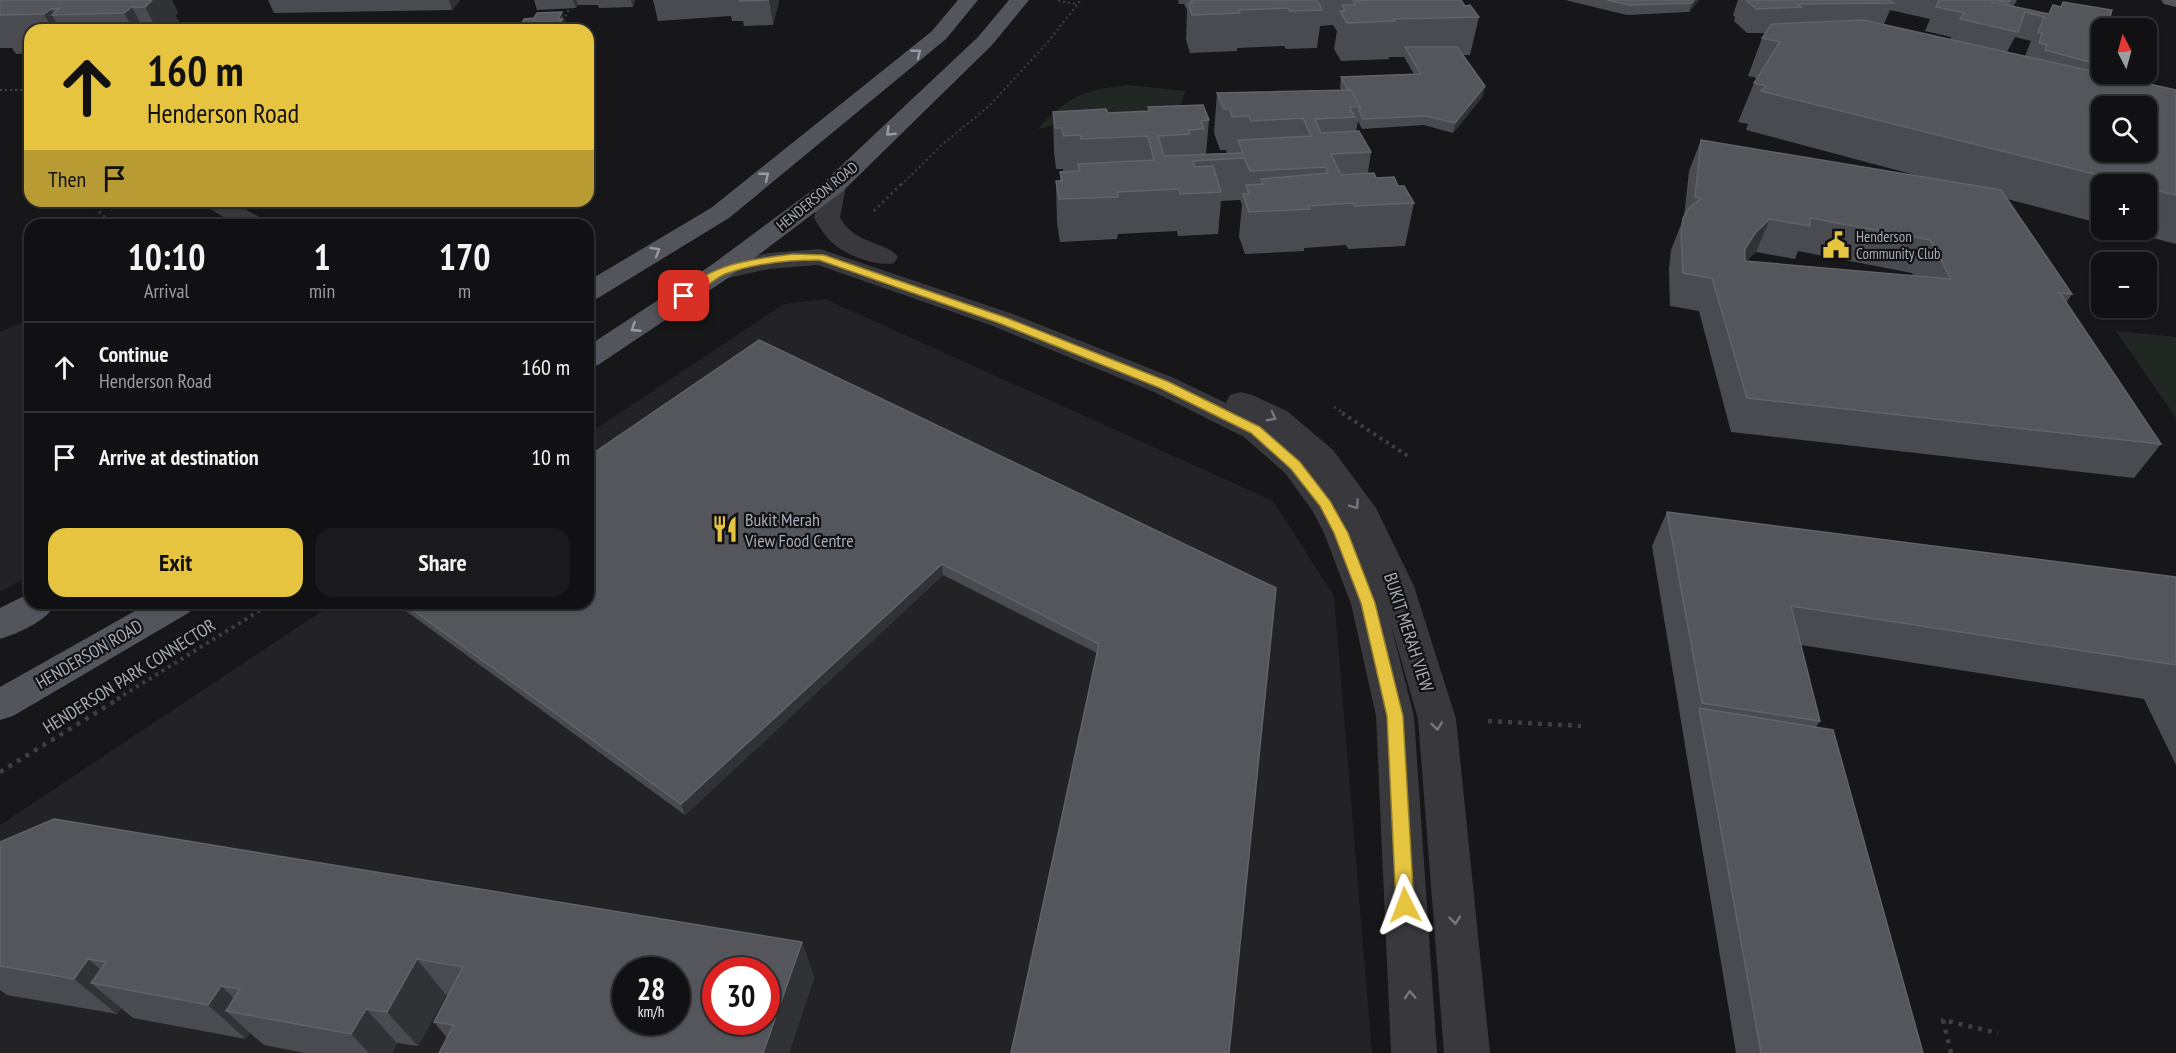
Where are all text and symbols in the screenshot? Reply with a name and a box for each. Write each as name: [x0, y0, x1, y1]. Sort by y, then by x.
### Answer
north arrow: [2091, 18, 2157, 84]
map controls: [2091, 18, 2157, 318]
text: 160 m: [147, 43, 244, 98]
icon: ahead: [48, 48, 126, 126]
one-way arrow: [910, 50, 921, 61]
text: Henderson Road: [147, 96, 299, 130]
button: search: [2091, 96, 2157, 162]
one-way arrow: [887, 125, 897, 136]
street label: HENDERSON ROAD: [772, 157, 862, 235]
icon: arrive: [98, 162, 131, 195]
text: Then: [48, 165, 86, 193]
one-way arrow: [758, 172, 769, 183]
button: +: [2091, 174, 2157, 240]
place label: Henderson Community Club: [1856, 227, 1941, 263]
public building icon: Henderson Community Club: [1821, 230, 1851, 260]
text: 10:10: [128, 233, 205, 280]
text: 1: [313, 233, 331, 280]
text: 170: [439, 233, 490, 280]
one-way arrow: [650, 246, 660, 258]
button: −: [2091, 252, 2157, 318]
pin: [658, 270, 709, 321]
text: Arrival: [144, 278, 189, 304]
text: min: [309, 278, 335, 304]
text: m: [458, 278, 471, 304]
icon: arrive: [667, 279, 700, 312]
one-way arrow: [631, 321, 642, 332]
text: Continue: [99, 340, 169, 368]
icon: ahead: [48, 351, 81, 384]
text: 160 m: [521, 353, 570, 381]
text: Henderson Road: [99, 368, 212, 394]
one-way arrow: [1265, 410, 1276, 421]
icon: arrive: [48, 441, 81, 474]
text: Arrive at destination: [99, 443, 259, 471]
text: 10 m: [531, 443, 570, 471]
one-way arrow: [1348, 498, 1359, 509]
place label: Bukit Merah View Food Centre: [744, 508, 854, 552]
restaurant icon: Bukit Merah View Food Centre: [710, 514, 740, 544]
button: Exit: [48, 528, 303, 597]
button: Share: [315, 528, 570, 597]
street label: BUKIT MERAH VIEW: [1379, 570, 1439, 694]
street label: HENDERSON PARK CONNECTOR: [39, 613, 220, 738]
street label: HENDERSON ROAD: [31, 614, 147, 694]
one-way arrow: [1430, 721, 1443, 731]
position arrow: [1373, 873, 1437, 937]
one-way arrow: [1448, 915, 1461, 925]
speed limit sign: 30: [702, 957, 780, 1035]
text: 28: [637, 969, 665, 1008]
one-way arrow: [1404, 990, 1417, 999]
text: km/h: [638, 1002, 664, 1021]

